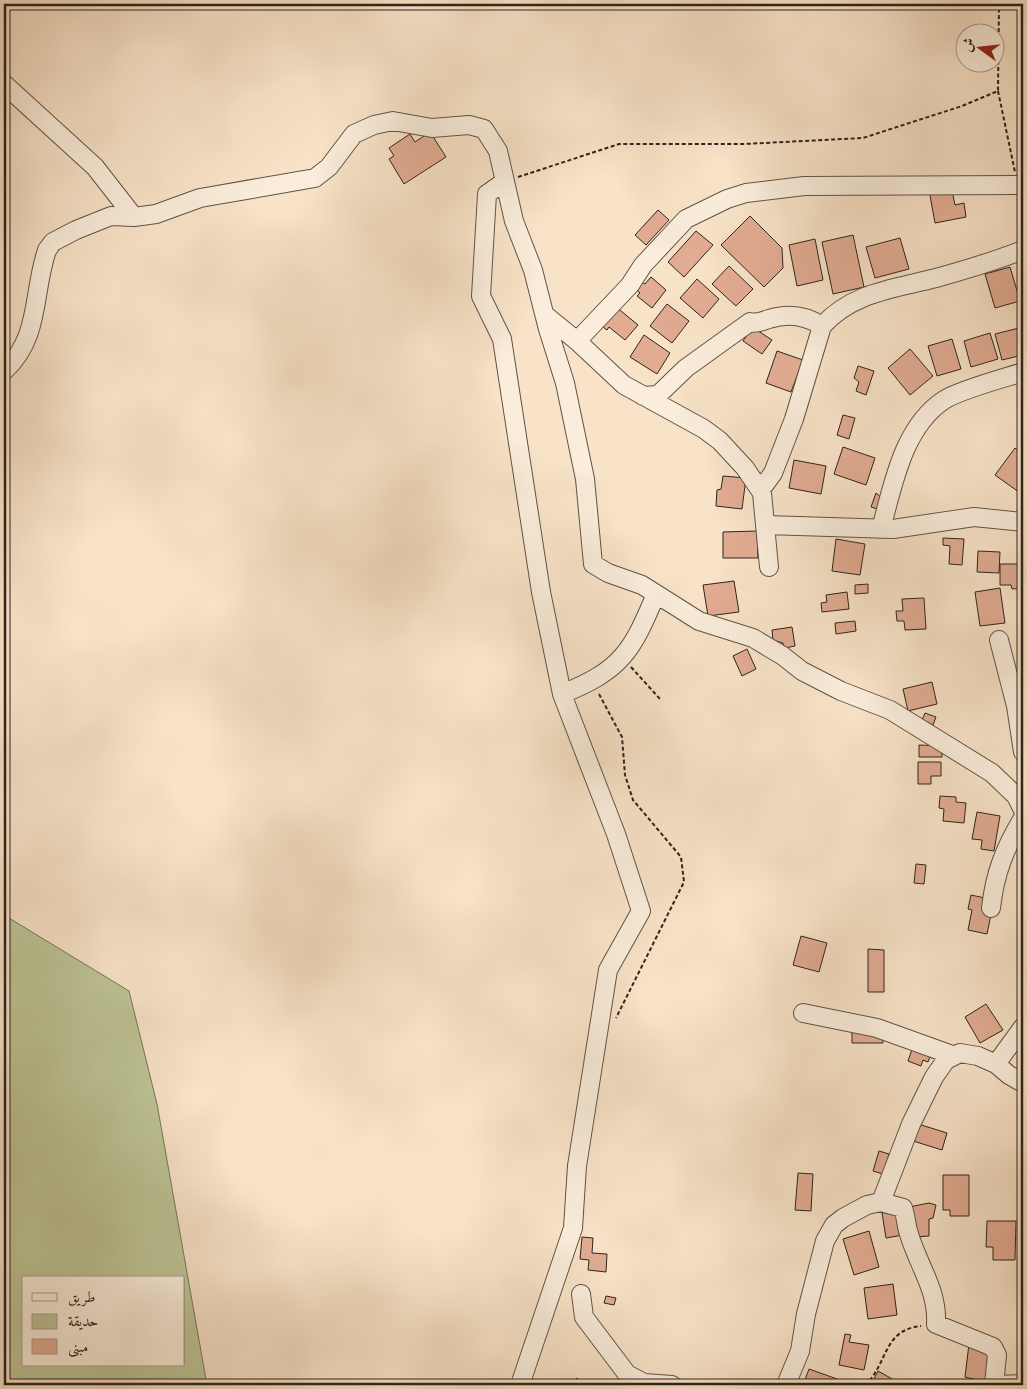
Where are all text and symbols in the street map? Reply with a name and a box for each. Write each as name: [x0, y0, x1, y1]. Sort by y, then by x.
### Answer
north arrow: [954, 22, 1004, 72]
text: ش: [958, 36, 978, 54]
legend: [22, 1276, 185, 1366]
text: طريق: [68, 1288, 95, 1307]
text: حديقة: [68, 1312, 98, 1330]
text: مبنى: [68, 1338, 88, 1358]

